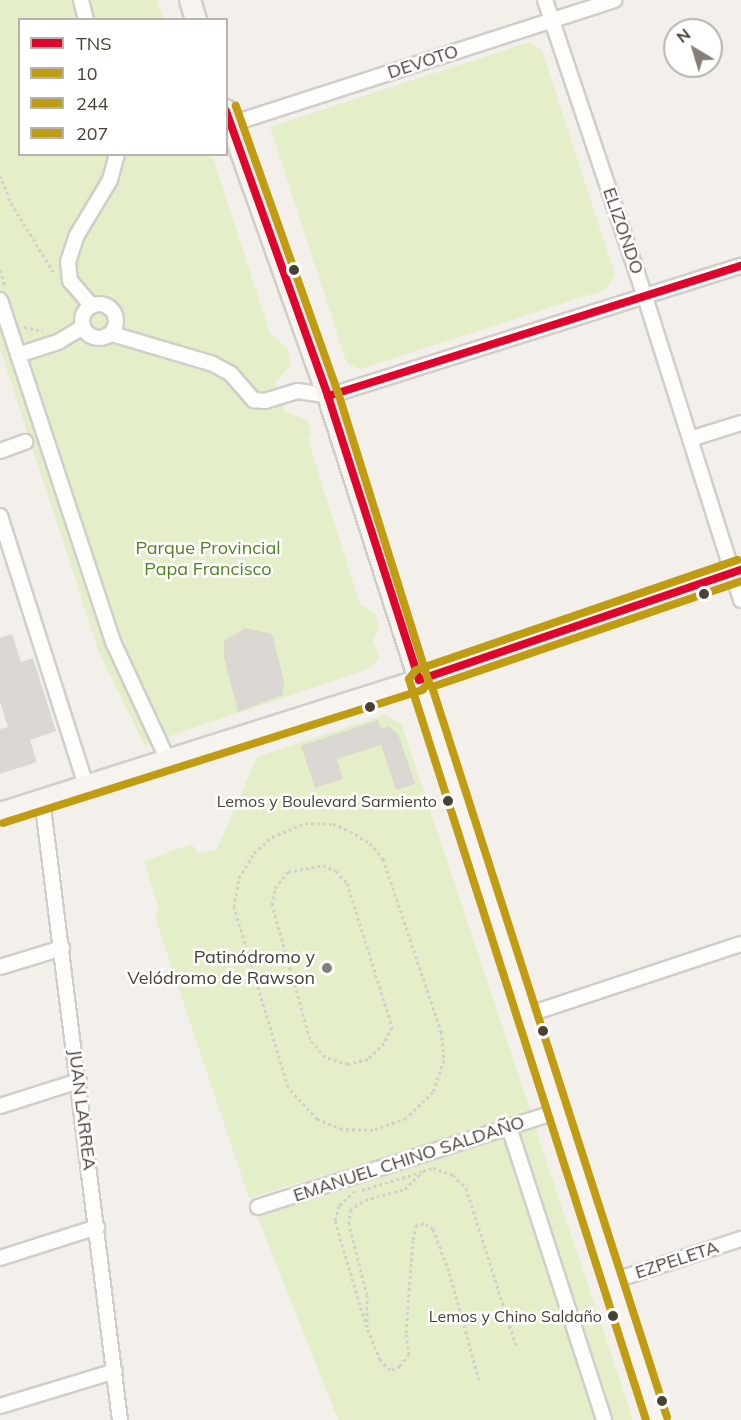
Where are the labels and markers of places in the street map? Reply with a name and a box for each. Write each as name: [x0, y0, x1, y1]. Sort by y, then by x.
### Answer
unlabelled marker: [288, 264, 300, 276]
unlabelled marker: [698, 588, 710, 600]
unlabelled marker: [364, 701, 376, 713]
place label: Lemos y Boulevard Sarmiento: [217, 791, 437, 811]
marker: Lemos y Boulevard Sarmiento: [442, 795, 454, 807]
place label: Patinódromo y Velódromo de Rawson: [127, 947, 315, 990]
marker: Patinódromo y Velódromo de Rawson: [320, 961, 334, 975]
unlabelled marker: [537, 1025, 549, 1037]
place label: Lemos y Chino Saldaño: [429, 1306, 602, 1326]
marker: Lemos y Chino Saldaño: [607, 1310, 619, 1322]
unlabelled marker: [656, 1395, 668, 1407]

